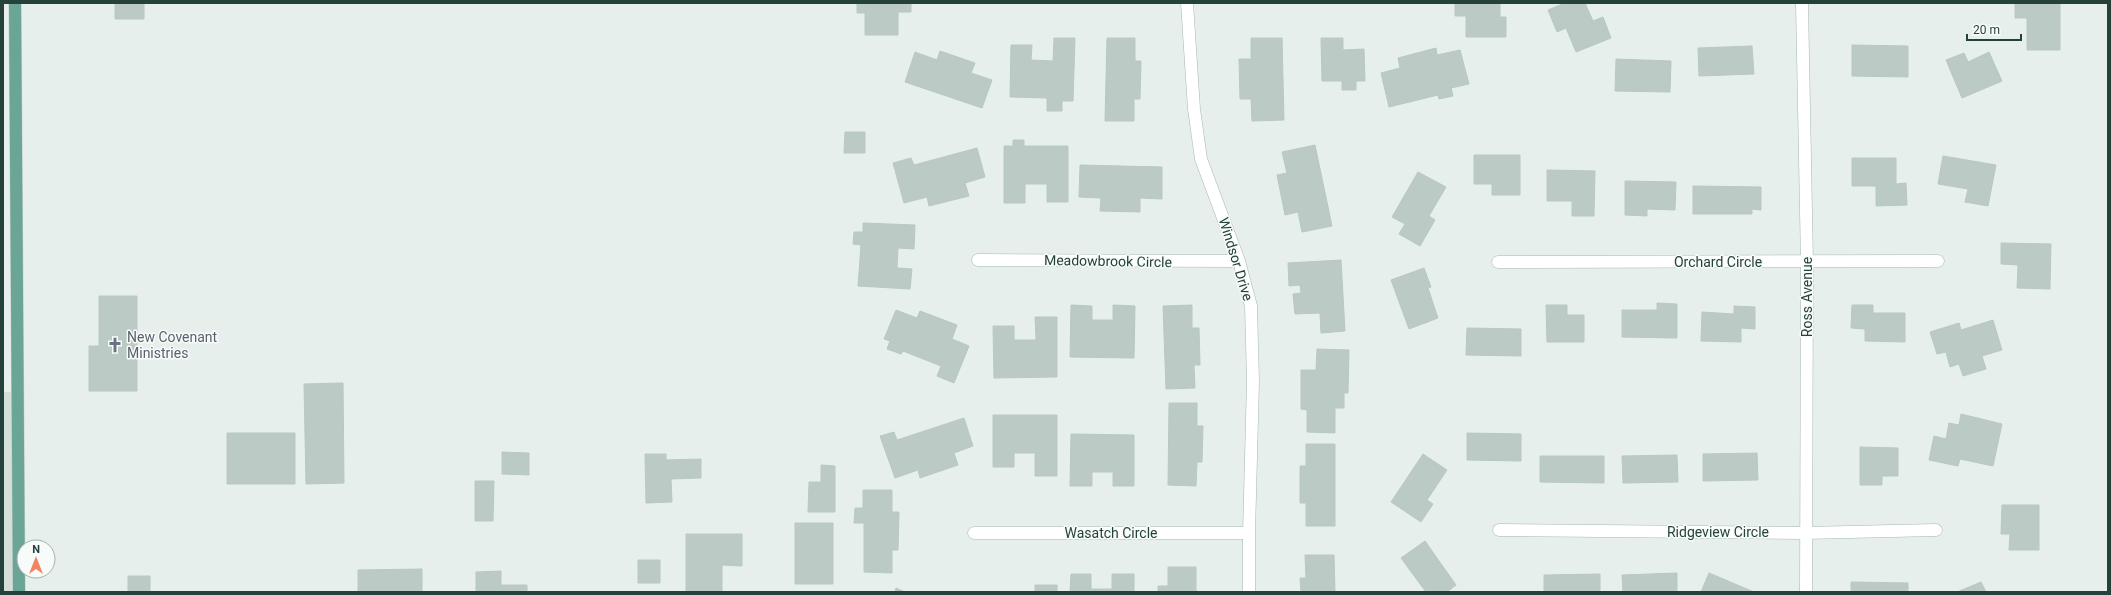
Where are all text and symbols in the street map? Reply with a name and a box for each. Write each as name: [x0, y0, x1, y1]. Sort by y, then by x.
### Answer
scale bar: [1967, 16, 2021, 42]
text: 20 m: [1973, 23, 2000, 37]
street label: Windsor Drive: [1216, 215, 1256, 303]
street label: Meadowbrook Circle: [1044, 252, 1172, 270]
street label: Orchard Circle: [1674, 254, 1762, 270]
street label: Ross Avenue: [1799, 257, 1815, 337]
place label: New Covenant Ministries: [127, 329, 218, 361]
church icon: New Covenant Ministries: [106, 336, 124, 354]
street label: Ridgeview Circle: [1667, 524, 1769, 540]
street label: Wasatch Circle: [1064, 525, 1158, 541]
north arrow: [16, 539, 56, 579]
text: N: [32, 543, 40, 556]

